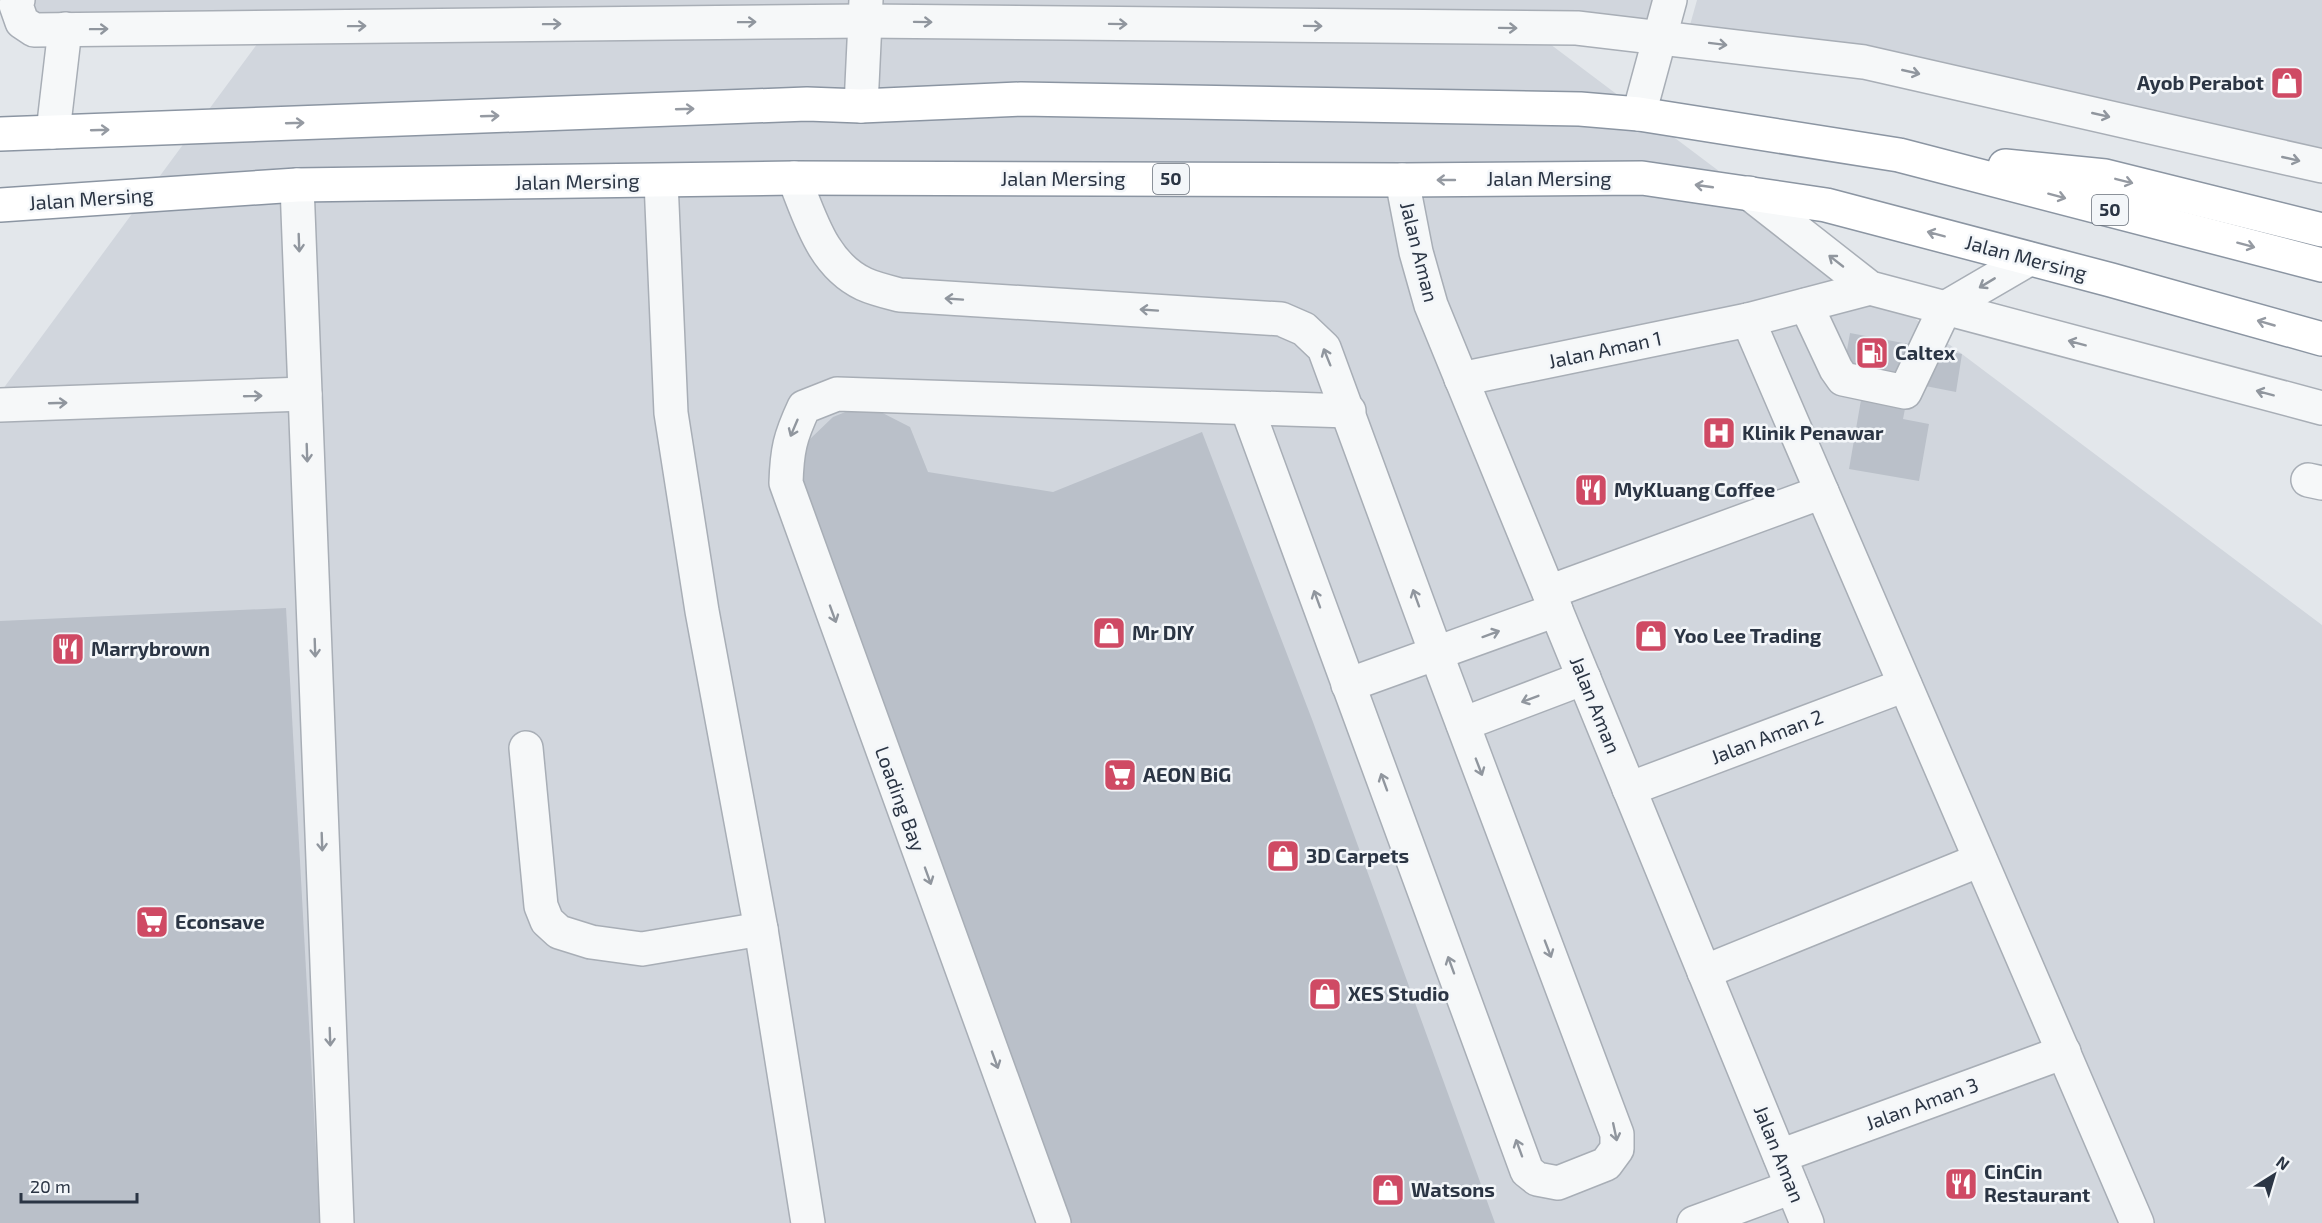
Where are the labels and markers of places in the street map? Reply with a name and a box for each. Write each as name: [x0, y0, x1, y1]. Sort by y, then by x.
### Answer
shop icon: Ayob Perabot: [2269, 65, 2305, 101]
place label: Ayob Perabot: [2137, 70, 2264, 95]
fuel station icon: Caltex: [1854, 335, 1890, 371]
place label: Caltex: [1895, 340, 1956, 364]
hospital icon: Klinik Penawar: [1701, 415, 1737, 451]
place label: Klinik Penawar: [1742, 420, 1884, 444]
restaurant icon: MyKluang Coffee: [1573, 472, 1609, 508]
place label: MyKluang Coffee: [1614, 477, 1775, 502]
shop icon: Mr DIY: [1091, 615, 1127, 651]
shop icon: Yoo Lee Trading: [1633, 618, 1669, 654]
place label: Mr DIY: [1132, 620, 1195, 644]
place label: Yoo Lee Trading: [1674, 623, 1822, 647]
restaurant icon: Marrybrown: [50, 631, 86, 667]
place label: Marrybrown: [91, 636, 210, 661]
supermarket icon: AEON BiG: [1102, 757, 1138, 793]
place label: AEON BiG: [1143, 762, 1231, 786]
shop icon: 3D Carpets: [1265, 838, 1301, 874]
place label: 3D Carpets: [1306, 843, 1409, 867]
supermarket icon: Econsave: [134, 904, 170, 940]
place label: Econsave: [175, 909, 265, 933]
shop icon: XES Studio: [1307, 976, 1343, 1012]
place label: XES Studio: [1348, 981, 1449, 1005]
place label: CinCin Restaurant: [1984, 1159, 2090, 1206]
restaurant icon: CinCin Restaurant: [1943, 1166, 1979, 1202]
shop icon: Watsons: [1370, 1172, 1406, 1208]
place label: Watsons: [1411, 1177, 1495, 1201]

